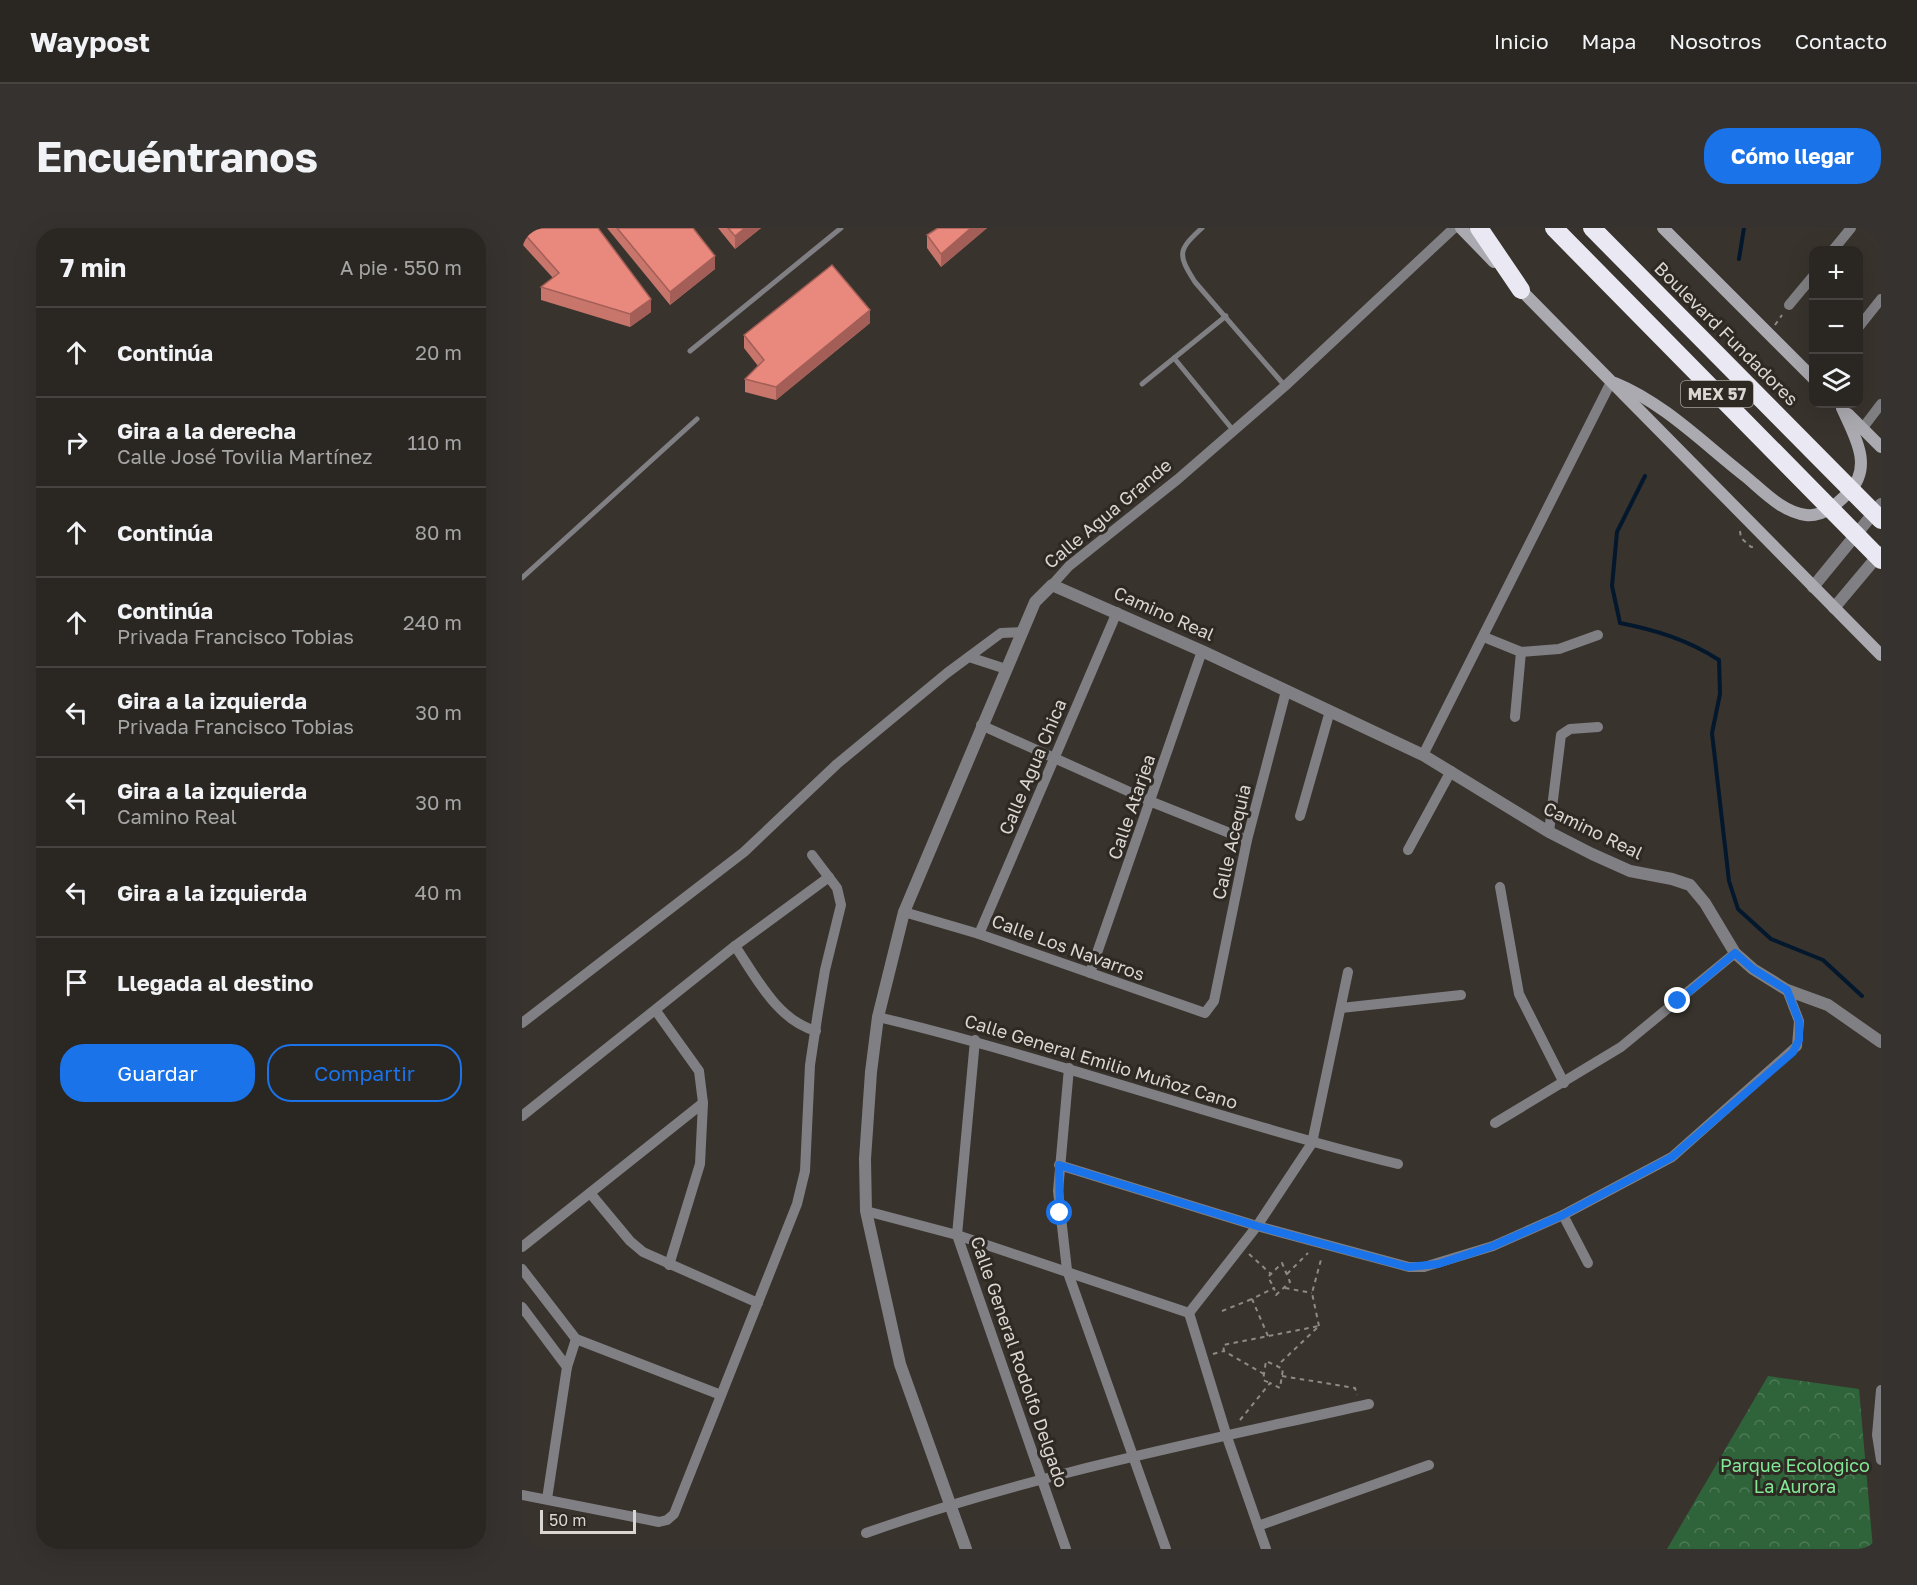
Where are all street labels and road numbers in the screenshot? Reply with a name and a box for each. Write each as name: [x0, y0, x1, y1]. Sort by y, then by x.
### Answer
street label: Boulevard Fundadores: [1650, 257, 1803, 410]
road number: MEX 57: [1681, 381, 1753, 407]
street label: Calle Agua Grande: [1039, 454, 1176, 573]
street label: Camino Real: [1111, 581, 1218, 645]
street label: Calle Agua Chica: [994, 695, 1071, 838]
street label: Calle Atarjea: [1103, 751, 1159, 862]
street label: Calle Acequia: [1207, 782, 1255, 902]
street label: Camino Real: [1540, 797, 1647, 864]
street label: Calle Los Navarros: [989, 909, 1148, 985]
street label: Calle General Emilio Muñoz Cano: [962, 1009, 1241, 1113]
street label: Calle General Rodolfo Delgado: [967, 1233, 1073, 1490]

